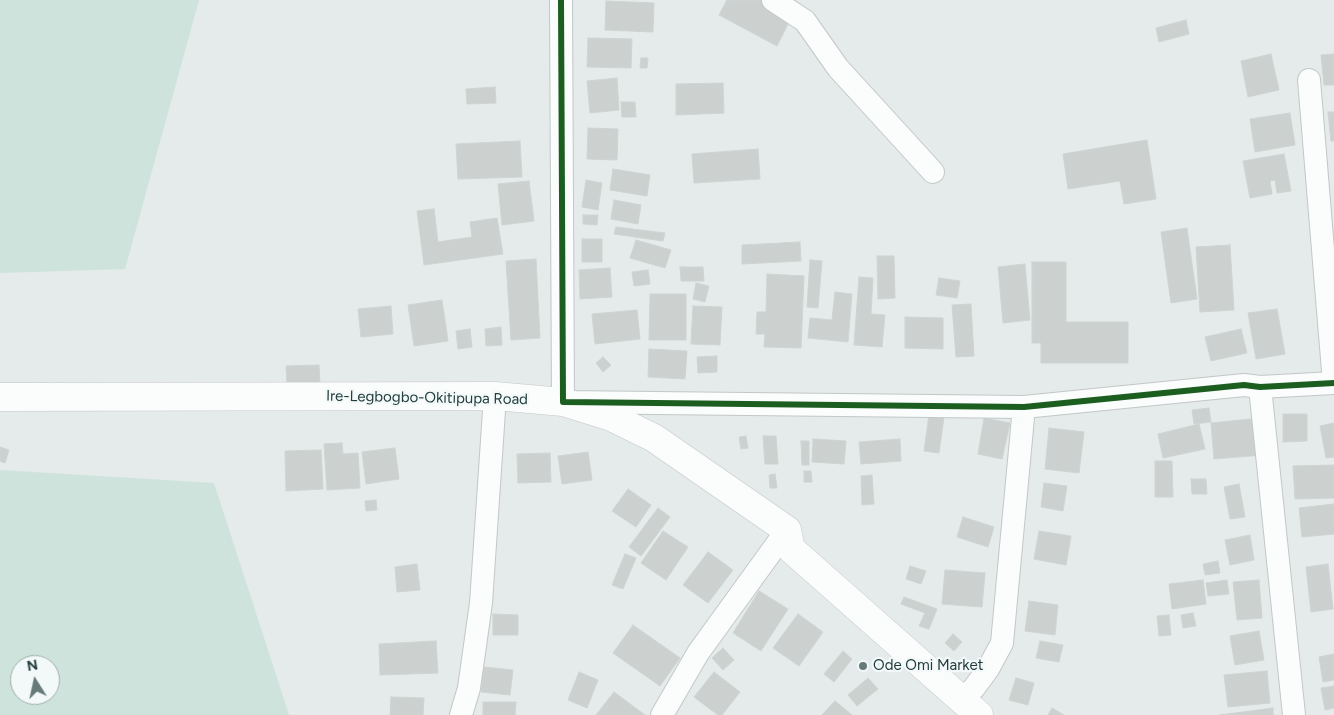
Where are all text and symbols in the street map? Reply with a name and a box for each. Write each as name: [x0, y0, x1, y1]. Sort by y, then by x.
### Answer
street label: Ire-Legbogbo-Okitipupa Road: [326, 387, 528, 409]
north arrow: [10, 655, 60, 705]
text: N: [26, 656, 39, 675]
place label: Ode Omi Market: [873, 657, 983, 675]
marker: Ode Omi Market: [857, 660, 869, 672]

